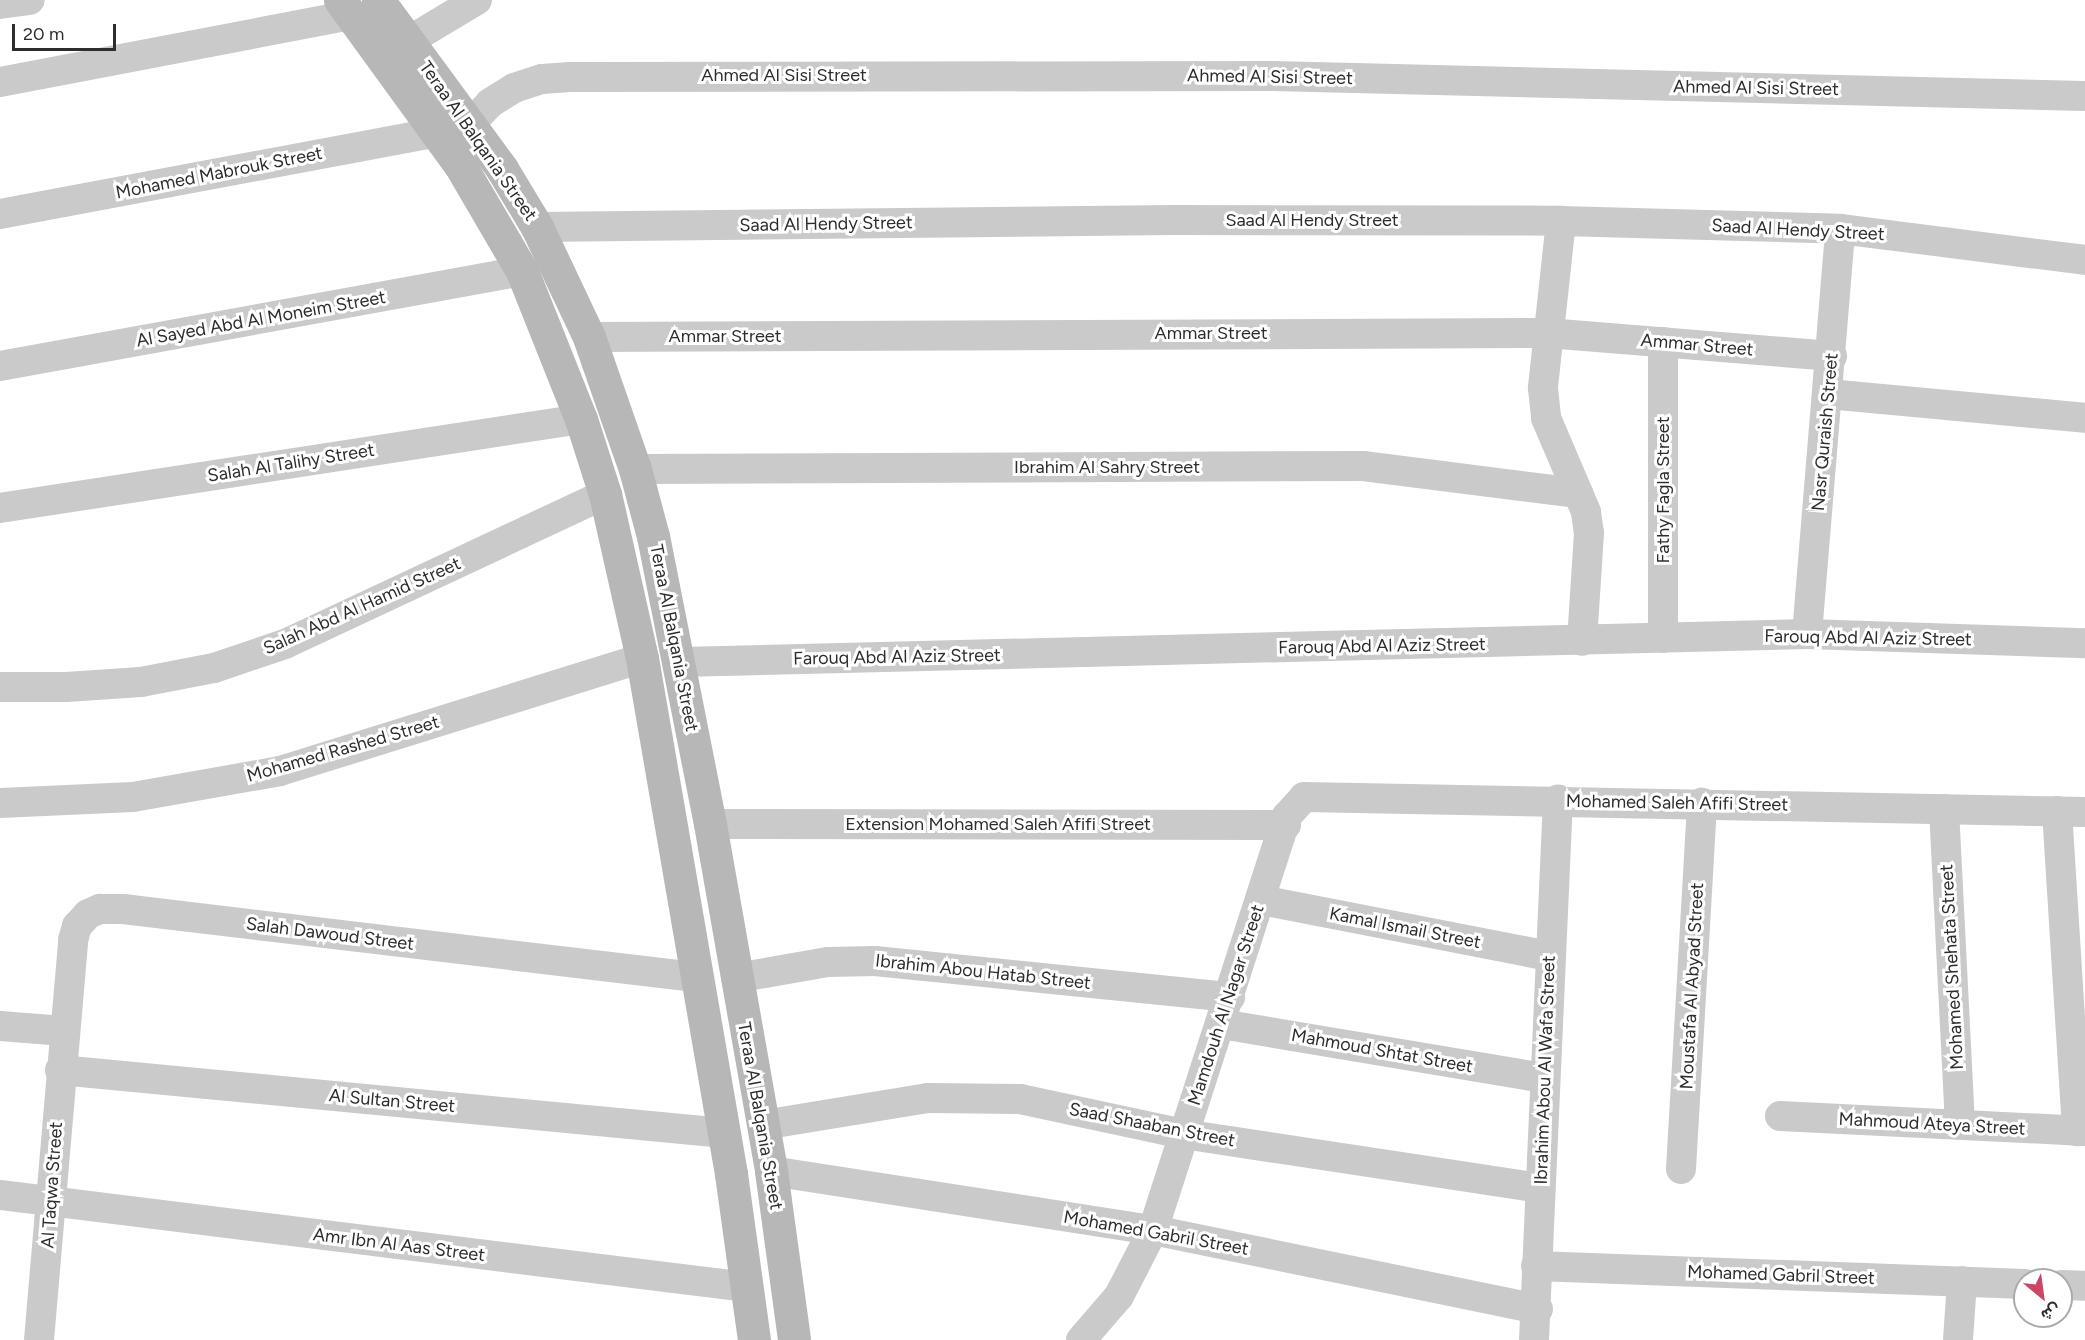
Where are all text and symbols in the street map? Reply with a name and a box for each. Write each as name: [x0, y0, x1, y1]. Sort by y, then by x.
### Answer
scale bar: [15, 12, 118, 50]
text: 20 m: [23, 23, 64, 45]
street label: Teraa Al Balqania Street: [415, 57, 541, 225]
street label: Ahmed Al Sisi Street: [701, 64, 867, 86]
street label: Ahmed Al Sisi Street: [1187, 65, 1353, 89]
street label: Ahmed Al Sisi Street: [1673, 76, 1839, 100]
street label: Mohamed Mabrouk Street: [114, 142, 324, 204]
street label: Saad Al Hendy Street: [1225, 209, 1399, 231]
street label: Saad Al Hendy Street: [739, 212, 913, 236]
street label: Saad Al Hendy Street: [1711, 215, 1885, 245]
street label: Al Sayed Abd Al Moneim Street: [135, 286, 387, 352]
street label: Ammar Street: [1155, 322, 1267, 344]
street label: Ammar Street: [669, 325, 781, 347]
street label: Ammar Street: [1640, 329, 1754, 361]
street label: Nasr Quraish Street: [1807, 352, 1843, 512]
street label: Fathy Fagla Street: [1652, 417, 1674, 563]
street label: Salah Al Talihy Street: [206, 439, 376, 487]
street label: Ibrahim Al Sahry Street: [1014, 456, 1200, 478]
street label: Teraa Al Balqania Street: [645, 543, 703, 733]
street label: Salah Abd Al Hamid Street: [260, 553, 464, 659]
street label: Farouq Abd Al Aziz Street: [1764, 625, 1972, 651]
street label: Farouq Abd Al Aziz Street: [1278, 633, 1486, 659]
street label: Farouq Abd Al Aziz Street: [793, 644, 1001, 670]
street label: Mohamed Rashed Street: [244, 711, 442, 787]
street label: Mohamed Saleh Afifi Street: [1566, 790, 1788, 816]
street label: Extension Mohamed Saleh Afifi Street: [845, 813, 1151, 835]
street label: Mohamed Shehata Street: [1936, 864, 1968, 1070]
street label: Moustafa Al Abyad Street: [1676, 882, 1708, 1090]
street label: Mamdouh Al Nagar Street: [1183, 902, 1269, 1108]
street label: Kamal Ismail Street: [1328, 903, 1482, 953]
street label: Salah Dawoud Street: [245, 913, 415, 955]
street label: Ibrahim Abou Hatab Street: [874, 950, 1092, 994]
street label: Ibrahim Abou Al Wafa Street: [1530, 955, 1560, 1185]
street label: Teraa Al Balqania Street: [733, 1021, 787, 1211]
street label: Mahmoud Shtat Street: [1290, 1024, 1474, 1078]
street label: Al Sultan Street: [328, 1085, 456, 1117]
street label: Saad Shaaban Street: [1067, 1098, 1237, 1152]
street label: Mahmoud Ateya Street: [1838, 1108, 2026, 1140]
street label: Al Taqwa Street: [37, 1121, 67, 1249]
street label: Mohamed Gabril Street: [1062, 1206, 1250, 1260]
street label: Amr Ibn Al Aas Street: [312, 1224, 486, 1266]
street label: Mohamed Gabril Street: [1687, 1261, 1875, 1289]
north arrow: [2013, 1268, 2073, 1328]
text: ش: [2038, 1299, 2064, 1325]

